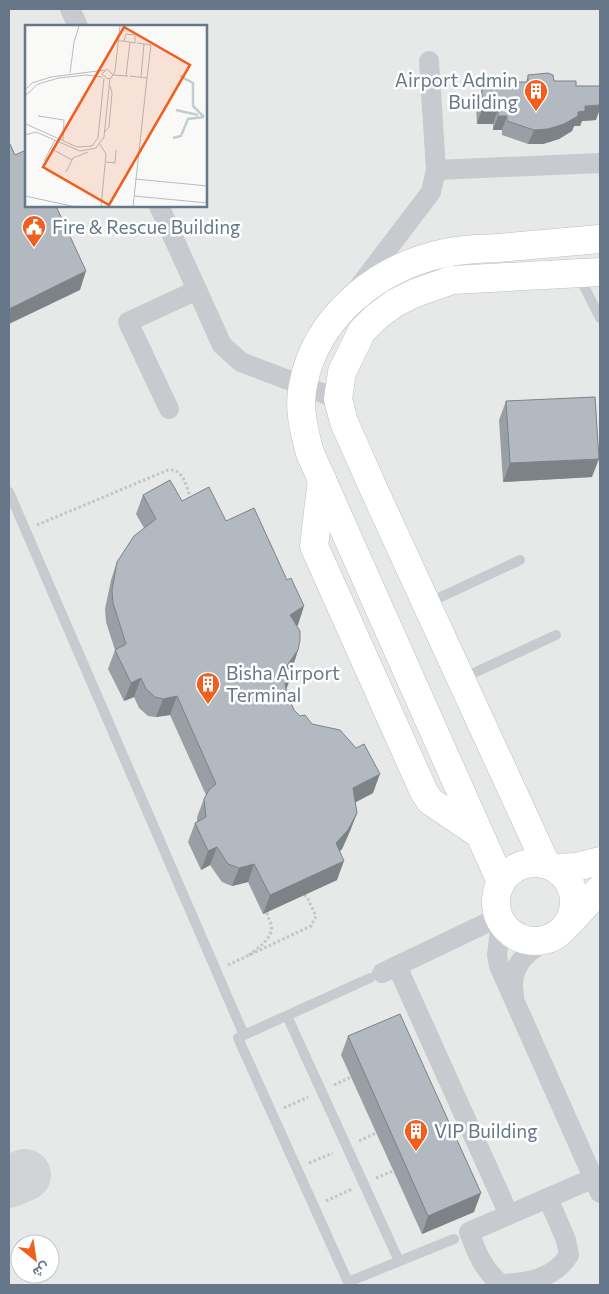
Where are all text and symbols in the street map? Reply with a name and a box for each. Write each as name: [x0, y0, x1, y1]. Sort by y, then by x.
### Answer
inset map: [25, 25, 208, 208]
place label: Airport Admin Building: [395, 68, 518, 113]
building icon: Airport Admin Building: [523, 78, 549, 112]
public building icon: Fire & Rescue Building: [21, 214, 47, 248]
place label: Fire & Rescue Building: [52, 215, 240, 238]
place label: Bisha Airport Terminal: [226, 661, 340, 706]
building icon: Bisha Airport Terminal: [195, 671, 221, 705]
building icon: VIP Building: [403, 1118, 429, 1152]
place label: VIP Building: [434, 1119, 538, 1142]
north arrow: [10, 1234, 60, 1284]
text: ش: [30, 1258, 53, 1282]

